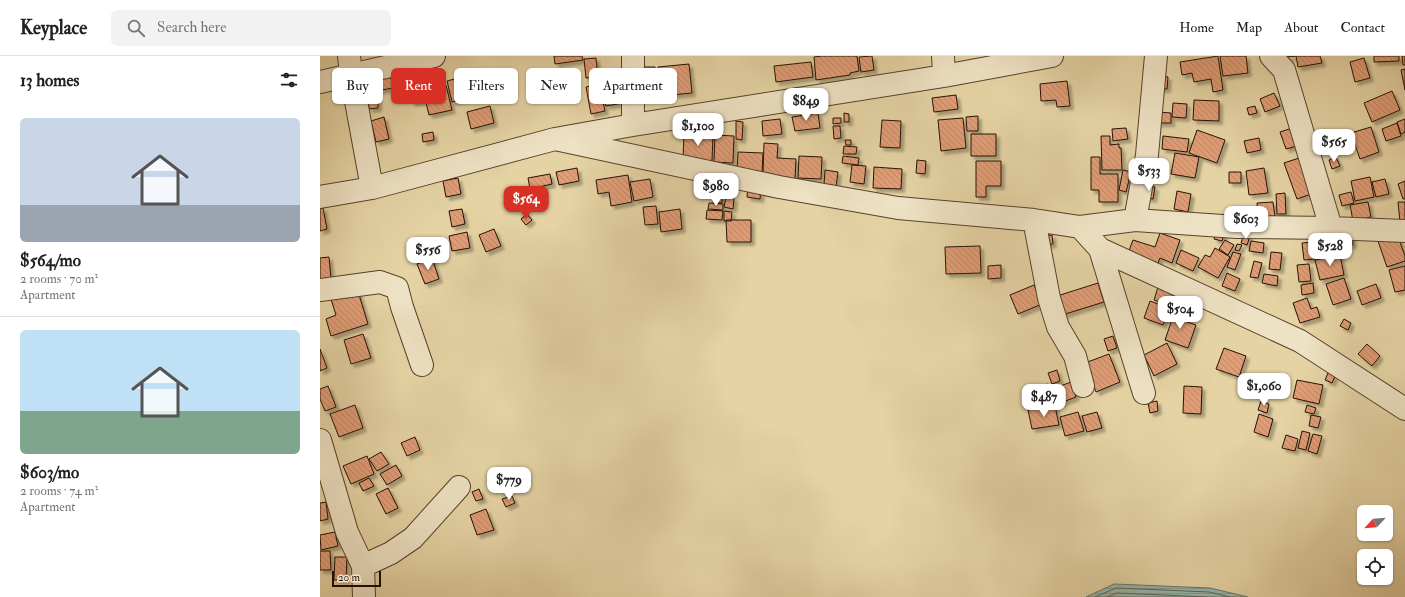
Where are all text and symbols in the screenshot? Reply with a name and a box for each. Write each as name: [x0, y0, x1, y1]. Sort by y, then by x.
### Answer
search box: [111, 10, 391, 46]
text: Keyplace: [20, 16, 87, 40]
icon: search: [125, 17, 147, 39]
text: Search here: [157, 18, 226, 37]
text: Home: [1179, 19, 1214, 36]
text: Map: [1236, 19, 1262, 36]
text: About: [1284, 19, 1318, 36]
text: Contact: [1340, 19, 1385, 36]
chip: Buy: [332, 68, 383, 104]
chip: Rent: [391, 68, 446, 104]
chip: Filters: [454, 68, 518, 104]
chip: New: [526, 68, 581, 104]
chip: Apartment: [589, 68, 677, 104]
icon: filters: [278, 69, 300, 91]
text: 13 homes: [20, 70, 79, 91]
pin: $849: [782, 88, 830, 122]
text: $849: [792, 93, 820, 109]
pin: $1,100: [665, 113, 731, 147]
text: $1,100: [682, 118, 714, 134]
pin: $565: [1310, 129, 1358, 163]
text: $565: [1321, 134, 1347, 150]
icon: home: [124, 144, 196, 216]
pin: $533: [1125, 158, 1173, 192]
text: $533: [1137, 163, 1161, 179]
pin: $980: [692, 173, 740, 207]
text: $980: [703, 178, 729, 194]
pin: $564: [502, 186, 550, 220]
text: $564: [513, 191, 539, 207]
pin: $603: [1222, 206, 1270, 240]
text: $603: [1233, 211, 1259, 227]
pin: $528: [1306, 233, 1354, 267]
pin: $556: [404, 237, 452, 271]
text: $528: [1317, 238, 1343, 254]
text: $556: [415, 242, 441, 258]
text: $564/mo: [20, 250, 81, 271]
text: 2 rooms · 70 m²: [20, 271, 98, 287]
text: Apartment: [20, 287, 76, 303]
pin: $504: [1156, 296, 1204, 330]
text: $504: [1167, 301, 1193, 317]
icon: home: [124, 356, 196, 428]
pin: $1,060: [1231, 373, 1297, 407]
text: $1,060: [1247, 378, 1281, 394]
pin: $487: [1020, 384, 1068, 418]
text: $487: [1031, 389, 1057, 405]
text: $603/mo: [20, 462, 79, 483]
pin: $779: [485, 467, 533, 501]
text: $779: [496, 472, 522, 488]
text: 2 rooms · 74 m²: [20, 483, 98, 499]
text: Apartment: [20, 499, 76, 515]
north arrow: [1357, 505, 1393, 541]
map controls: [1357, 505, 1393, 585]
button: locate: [1357, 549, 1393, 585]
scale bar: [332, 569, 381, 588]
text: 20 m: [338, 571, 360, 584]

